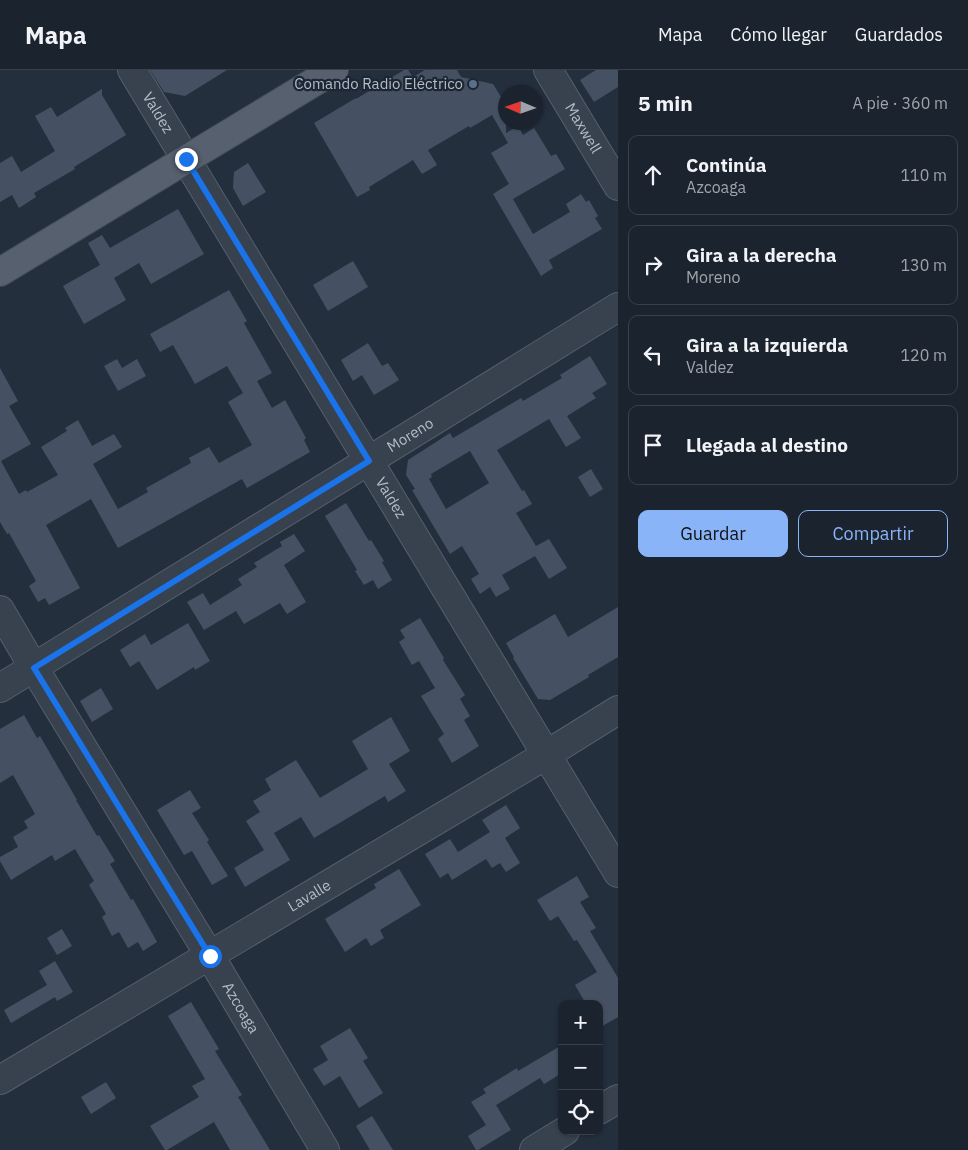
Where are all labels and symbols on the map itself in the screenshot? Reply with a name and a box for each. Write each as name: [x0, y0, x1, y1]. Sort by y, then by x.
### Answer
place label: Comando Radio Eléctrico: [294, 74, 463, 93]
marker: Comando Radio Eléctrico: [467, 78, 479, 90]
north arrow: [498, 85, 543, 130]
street label: Valdez: [139, 89, 178, 137]
street label: Maxwell: [561, 99, 606, 157]
route end: [175, 148, 198, 171]
street label: Moreno: [383, 413, 437, 456]
street label: Valdez: [372, 473, 411, 522]
street label: Lavalle: [284, 875, 334, 916]
route start: [199, 945, 222, 968]
street label: Azcoaga: [219, 978, 264, 1037]

